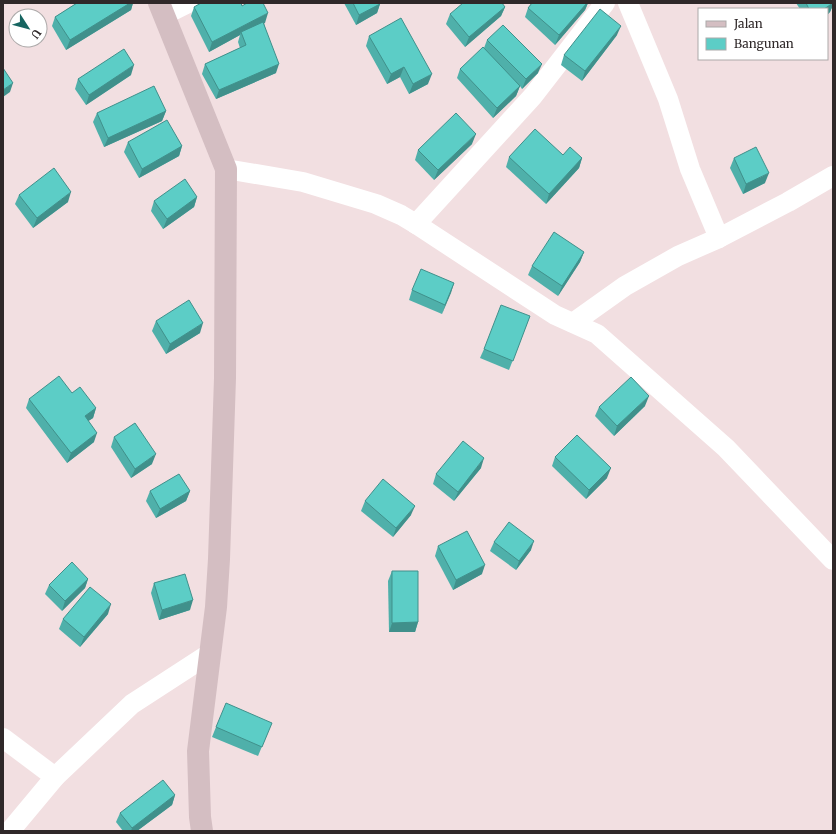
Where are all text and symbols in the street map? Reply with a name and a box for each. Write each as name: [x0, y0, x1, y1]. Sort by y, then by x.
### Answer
north arrow: [8, 8, 48, 48]
legend: [698, 8, 828, 60]
text: Jalan: [733, 16, 763, 31]
text: U: [28, 26, 44, 42]
text: Bangunan: [734, 36, 794, 51]

